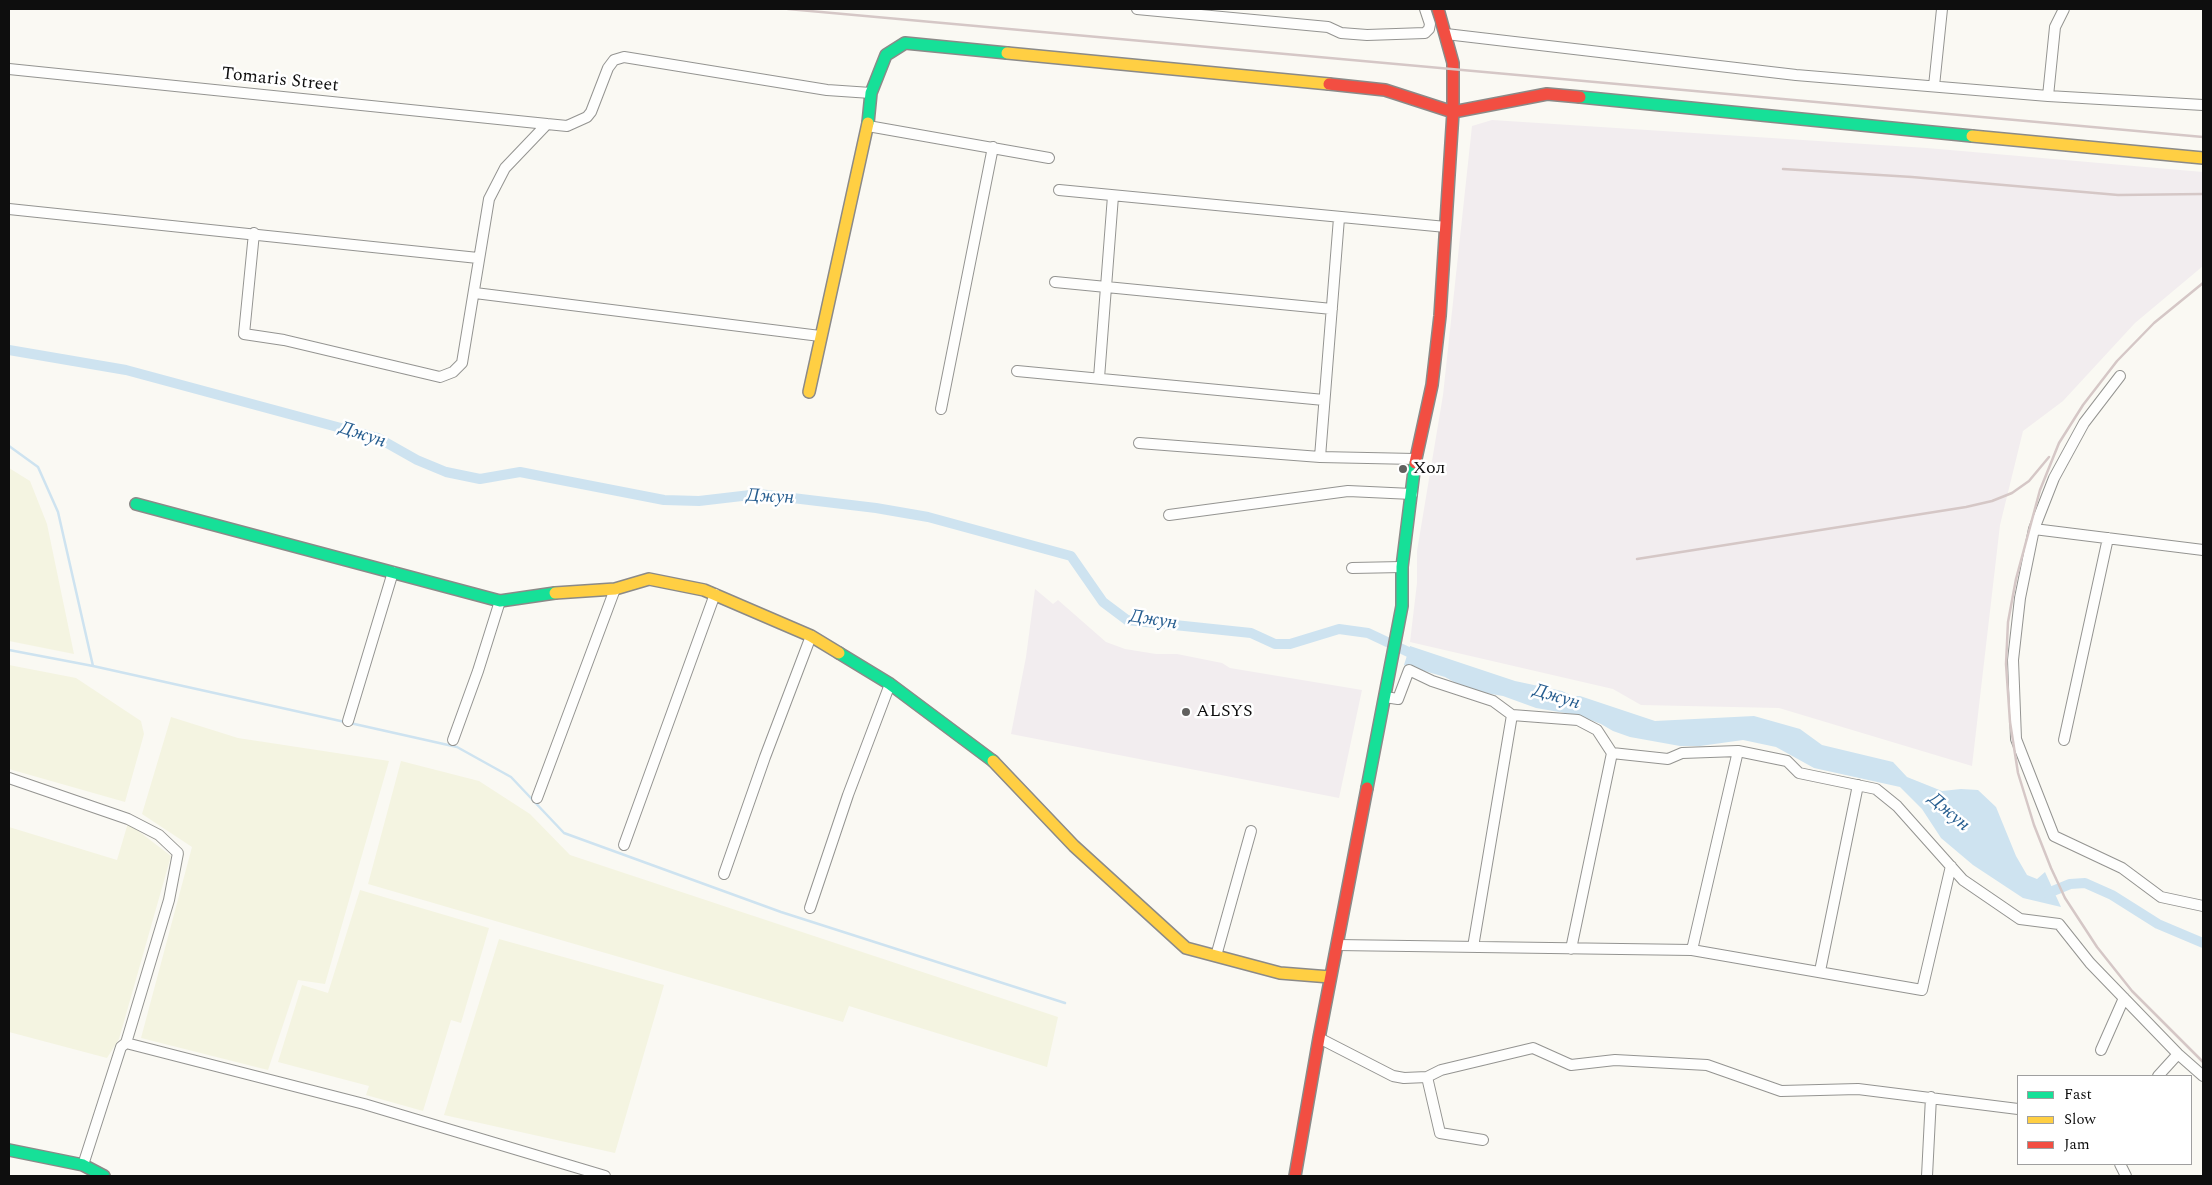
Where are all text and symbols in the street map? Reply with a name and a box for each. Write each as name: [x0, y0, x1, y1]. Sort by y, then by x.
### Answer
street label: Tomaris Street: [220, 64, 340, 98]
water label: Джун: [336, 418, 388, 454]
place label: Хол: [1413, 458, 1445, 480]
marker: Хол: [1397, 463, 1409, 475]
water label: Джун: [745, 485, 795, 511]
water label: Джун: [1127, 606, 1179, 636]
water label: Джун: [1530, 680, 1582, 716]
place label: ALSYS: [1196, 701, 1253, 723]
marker: ALSYS: [1180, 706, 1192, 718]
water label: Джун: [1922, 789, 1974, 837]
legend: [2017, 1075, 2192, 1165]
text: Fast: [2064, 1083, 2092, 1106]
text: Slow: [2064, 1108, 2096, 1131]
text: Jam: [2064, 1133, 2090, 1156]

